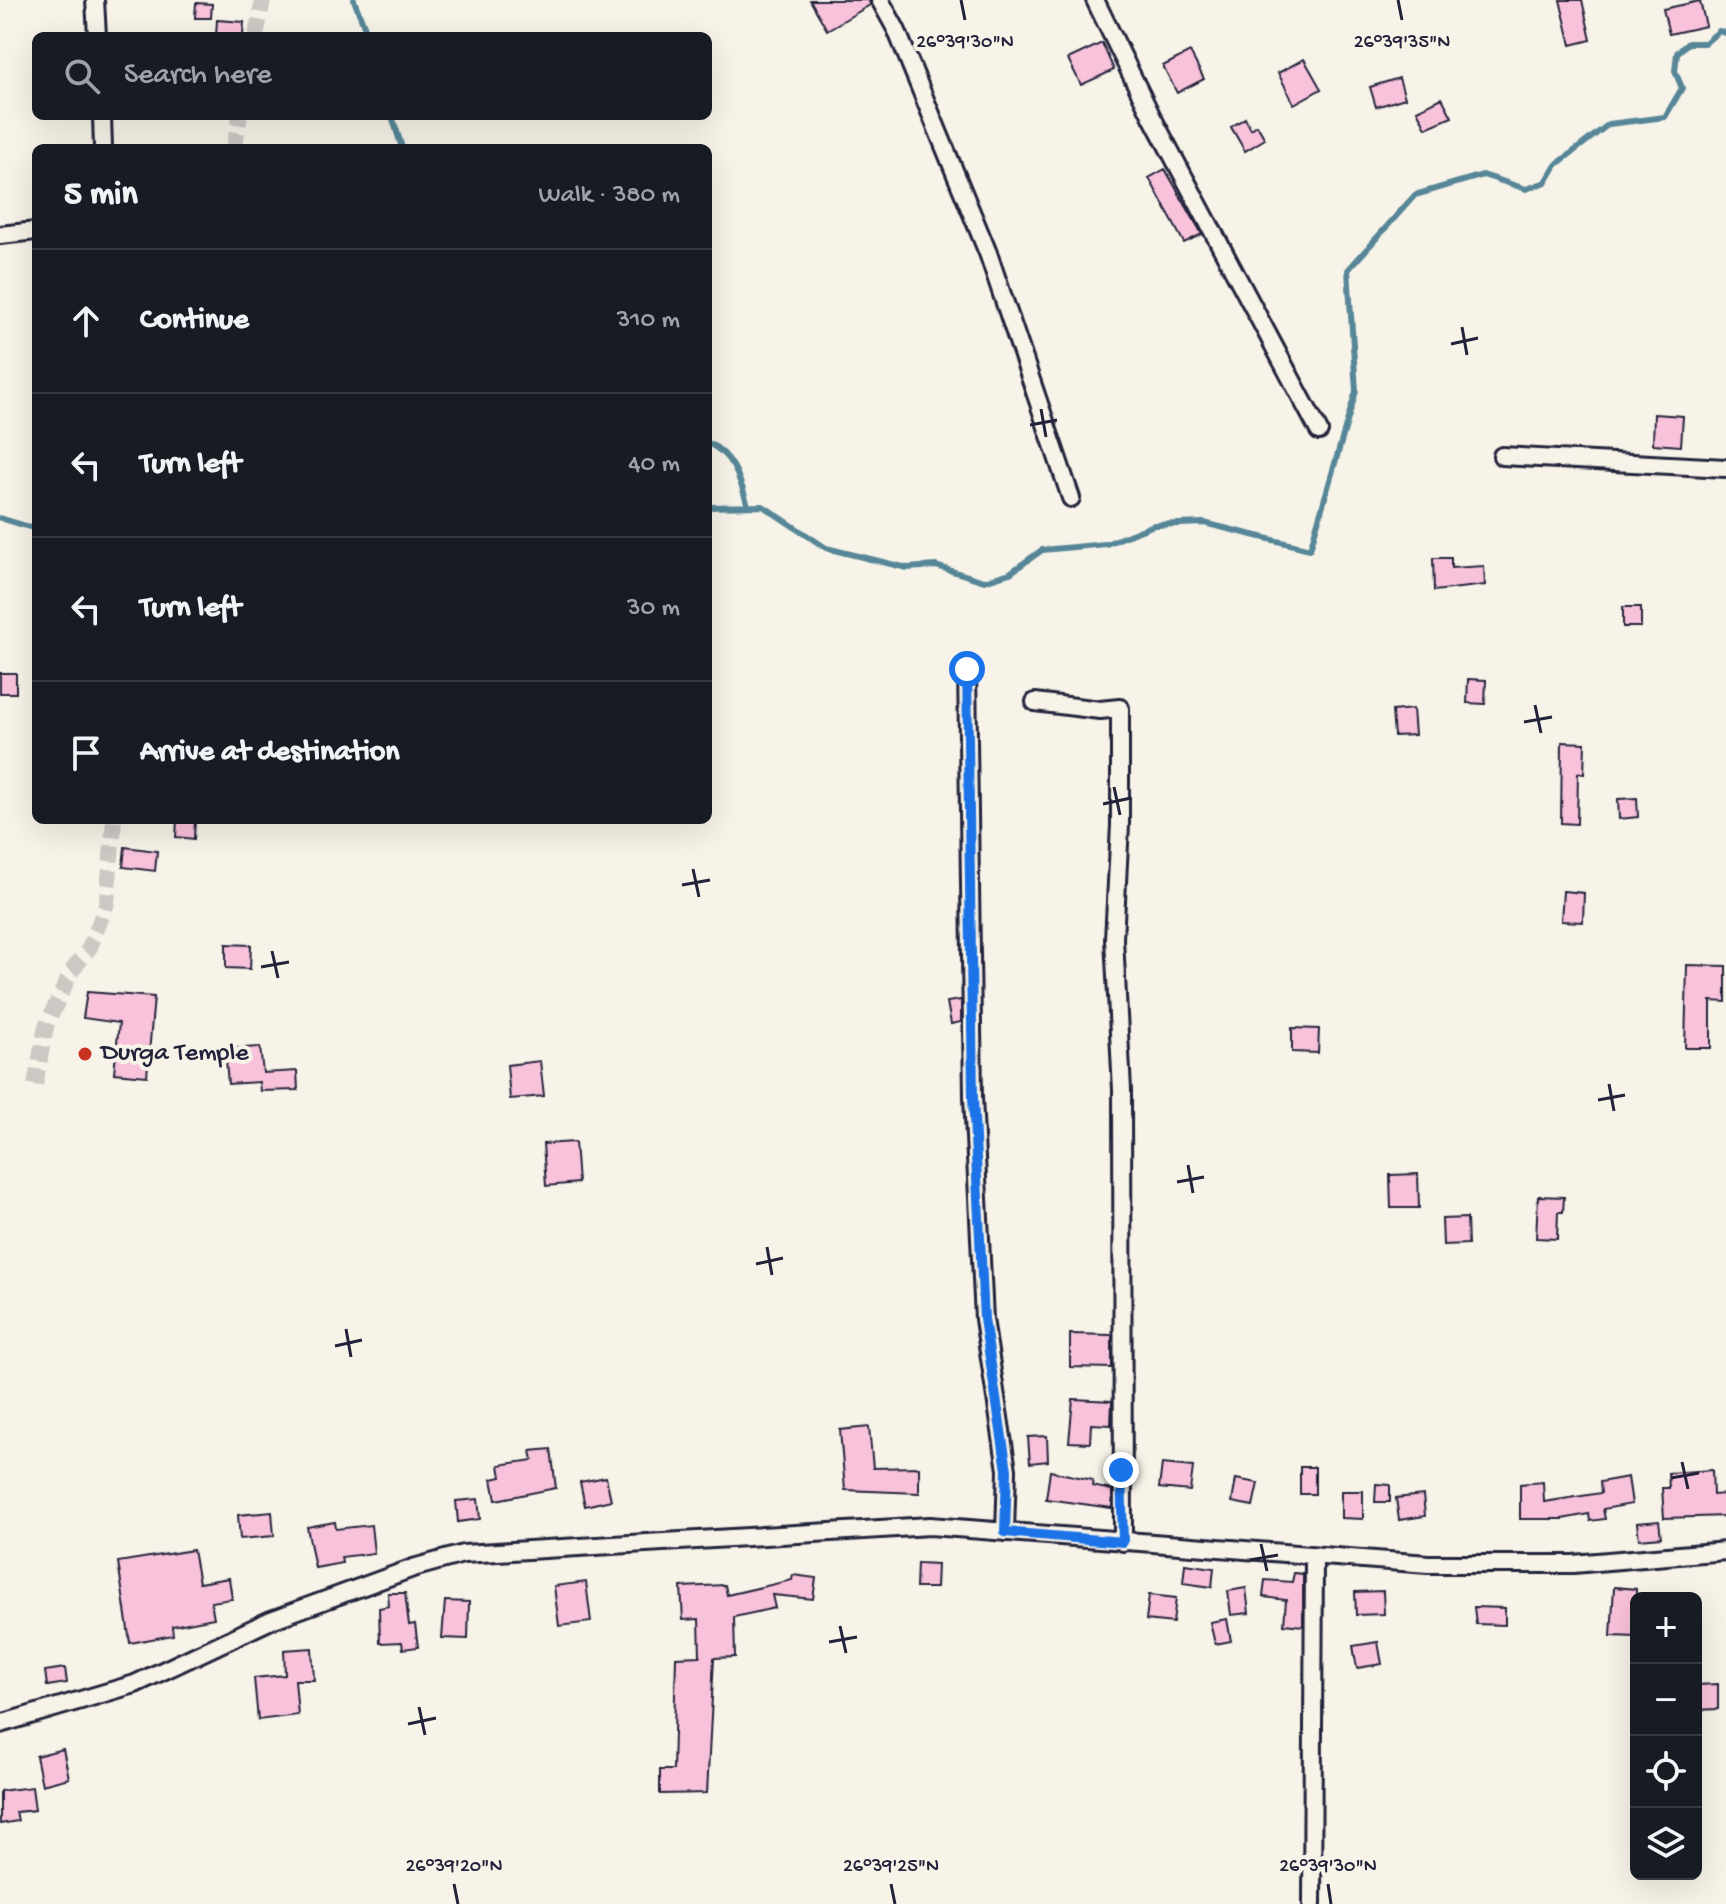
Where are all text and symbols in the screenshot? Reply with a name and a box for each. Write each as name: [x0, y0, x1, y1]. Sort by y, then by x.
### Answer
search box: [32, 32, 712, 120]
text: 26°39'30"N: [916, 32, 1014, 55]
text: 26°39'35"N: [1354, 32, 1450, 55]
icon: search: [60, 54, 104, 98]
text: Search here: [124, 59, 272, 94]
text: 5 min: [64, 176, 138, 216]
text: Walk · 380 m: [539, 181, 680, 212]
icon: ahead: [64, 299, 108, 343]
text: Continue: [140, 304, 249, 339]
text: 310 m: [617, 306, 680, 337]
icon: left: [64, 443, 108, 487]
text: Turn left: [140, 448, 241, 483]
text: 40 m: [628, 450, 680, 481]
icon: left: [64, 587, 108, 631]
text: Turn left: [140, 592, 241, 627]
text: 30 m: [627, 594, 680, 625]
route start: [949, 651, 985, 687]
icon: arrive: [64, 731, 108, 775]
text: Arrive at destination: [140, 736, 400, 771]
place label: Durga Temple: [99, 1039, 249, 1070]
marker: Durga Temple: [76, 1045, 94, 1063]
route end: [1103, 1452, 1139, 1488]
map controls: [1630, 1592, 1702, 1880]
button: +: [1630, 1592, 1702, 1664]
button: −: [1630, 1664, 1702, 1736]
button: locate: [1630, 1736, 1702, 1808]
button: layers: [1630, 1808, 1702, 1880]
text: 26°39'20"N: [406, 1856, 502, 1879]
text: 26°39'25"N: [843, 1856, 939, 1879]
text: 26°39'30"N: [1279, 1856, 1377, 1879]

